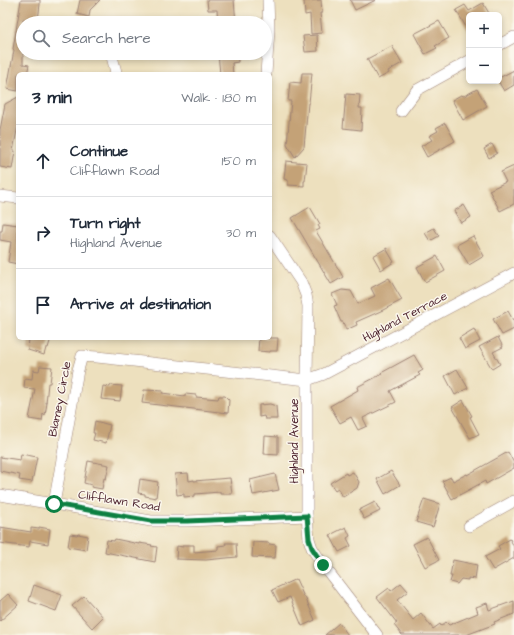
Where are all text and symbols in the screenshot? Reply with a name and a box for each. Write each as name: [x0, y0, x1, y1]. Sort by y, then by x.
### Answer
map controls: [466, 12, 502, 84]
button: +: [466, 12, 502, 48]
search box: [16, 16, 272, 60]
icon: search: [30, 27, 52, 49]
text: Search here: [62, 28, 151, 49]
button: −: [466, 48, 502, 84]
text: 3 min: [32, 86, 72, 110]
text: Walk · 180 m: [181, 89, 256, 107]
text: Continue: [70, 141, 128, 162]
icon: ahead: [32, 150, 54, 172]
text: 150 m: [222, 152, 256, 170]
text: Clifflawn Road: [70, 162, 159, 180]
text: Turn right: [70, 213, 141, 234]
icon: right: [32, 222, 54, 244]
text: 30 m: [226, 224, 256, 242]
text: Highland Avenue: [70, 234, 162, 252]
street label: Highland Terrace: [360, 287, 451, 347]
icon: arrive: [32, 294, 54, 316]
text: Arrive at destination: [70, 294, 211, 315]
street label: Blamey Circle: [44, 359, 77, 438]
street label: Highland Avenue: [286, 398, 304, 484]
street label: Clifflawn Road: [77, 486, 161, 516]
route start: [45, 495, 63, 513]
route end: [314, 556, 332, 574]

